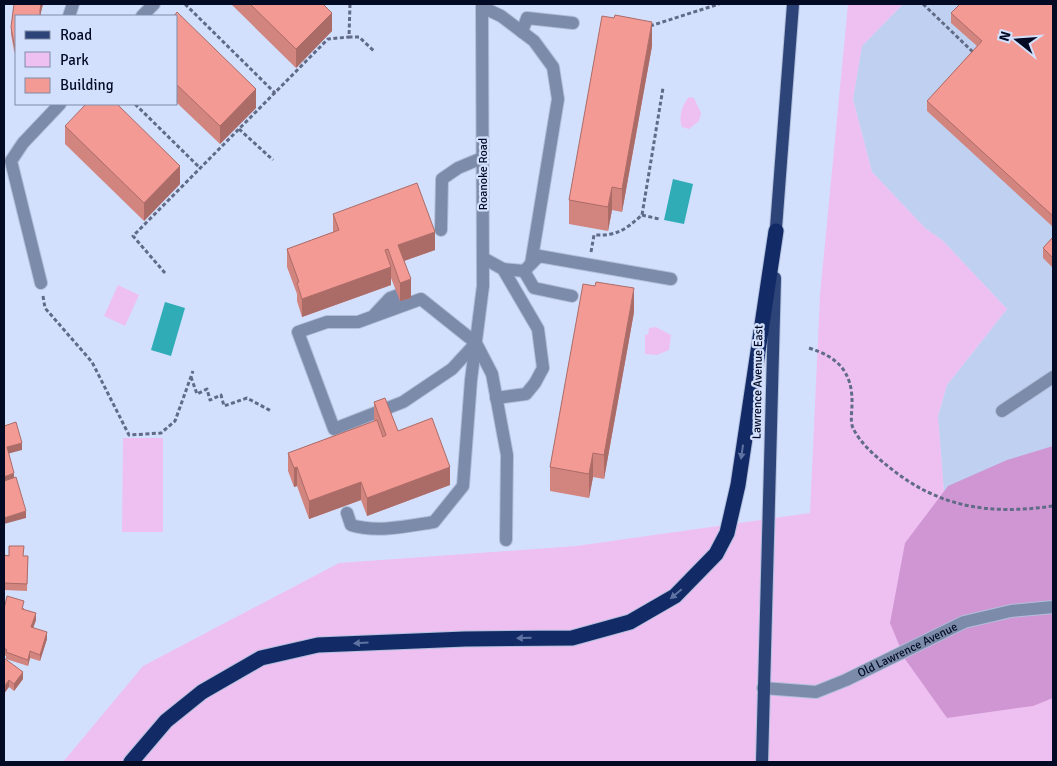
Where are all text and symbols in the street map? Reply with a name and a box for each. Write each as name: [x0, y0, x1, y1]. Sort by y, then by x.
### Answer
legend: [15, 15, 178, 105]
north arrow: [992, 15, 1042, 65]
text: Road: [60, 26, 92, 44]
text: N: [995, 29, 1015, 43]
text: Park: [60, 51, 89, 69]
text: Building: [60, 76, 114, 94]
street label: Roanoke Road: [476, 138, 491, 210]
street label: Lawrence Avenue East: [750, 325, 766, 439]
one-way arrow: [738, 444, 746, 460]
one-way arrow: [670, 588, 683, 599]
street label: Old Lawrence Avenue: [855, 619, 960, 681]
one-way arrow: [515, 634, 531, 642]
one-way arrow: [353, 640, 369, 648]

